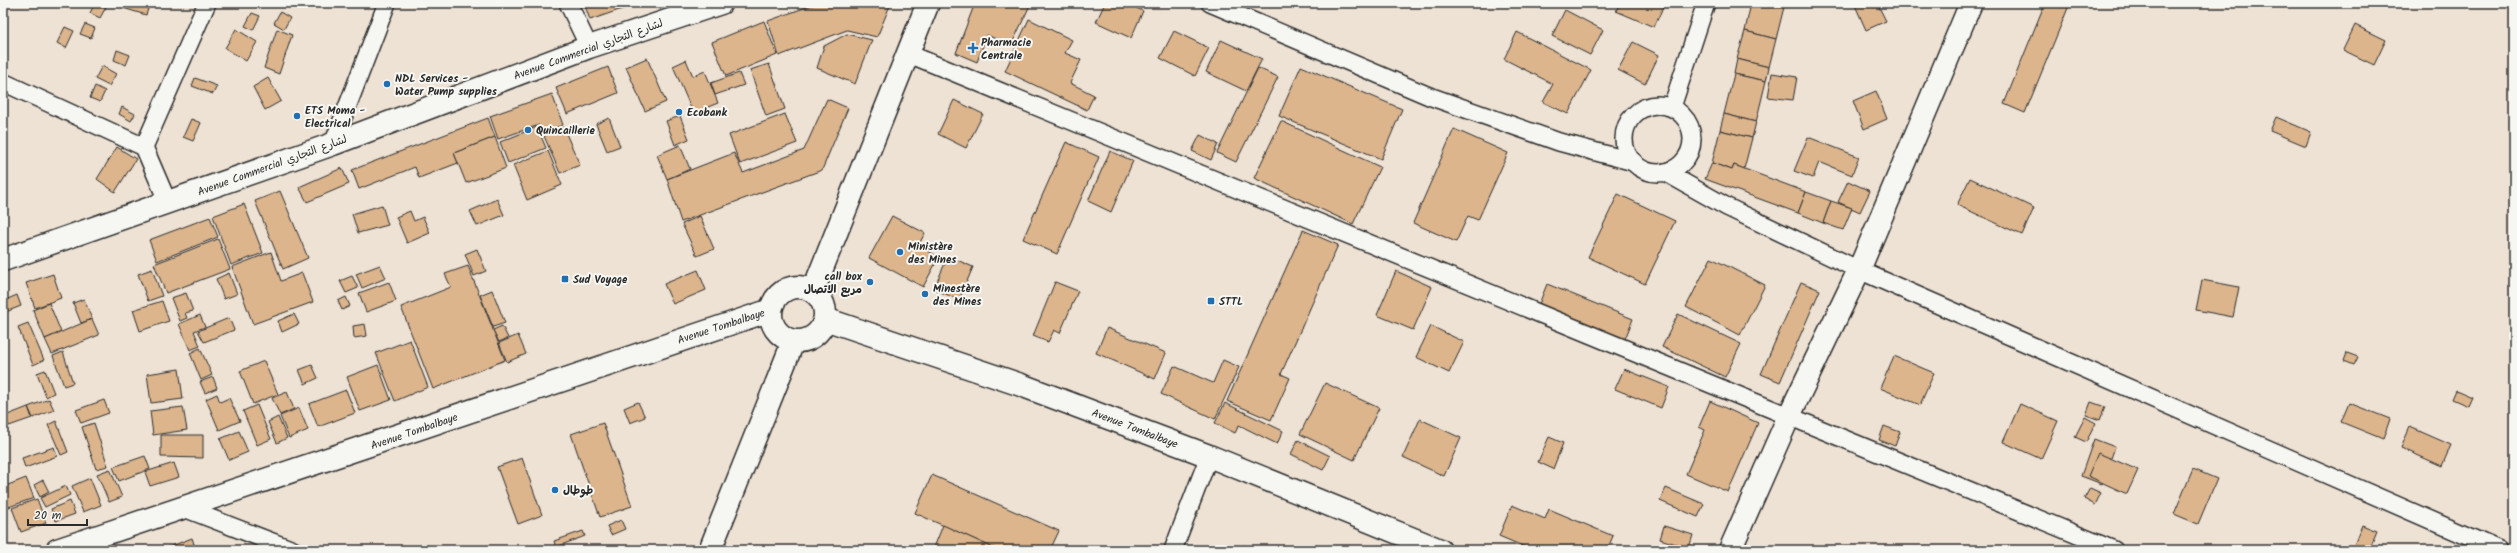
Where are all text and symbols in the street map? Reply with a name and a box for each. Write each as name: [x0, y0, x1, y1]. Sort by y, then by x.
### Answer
street label: Avenue Commercial لشارع التجاري: [511, 14, 666, 85]
place label: Pharmacie Centrale: [981, 34, 1032, 65]
marker: Pharmacie Centrale: [968, 43, 978, 53]
place label: NDL Services - Water Pump supplies: [395, 70, 498, 101]
marker: NDL Services - Water Pump supplies: [382, 79, 392, 89]
place label: ETS Moma - Electrical: [305, 102, 366, 133]
place label: Ecobank: [687, 104, 727, 122]
marker: Ecobank: [674, 107, 684, 117]
marker: ETS Moma - Electrical: [292, 111, 302, 121]
place label: Quincaillerie: [536, 122, 595, 140]
marker: Quincaillerie: [523, 125, 533, 135]
street label: Avenue Commercial لشارع التجاري: [195, 130, 350, 201]
place label: Ministère des Mines: [908, 238, 957, 269]
marker: Ministère des Mines: [895, 247, 905, 257]
place label: call box مربع الاتصال: [804, 268, 863, 299]
place label: Sud Voyage: [573, 271, 628, 289]
marker: Sud Voyage: [560, 274, 570, 284]
marker: call box مربع الاتصال: [865, 277, 875, 287]
place label: Minestère des Mines: [933, 280, 982, 311]
marker: Minestère des Mines: [920, 289, 930, 299]
place label: STTL: [1219, 293, 1243, 311]
marker: STTL: [1206, 296, 1216, 306]
street label: Avenue Tombalbaye: [675, 304, 767, 350]
street label: Avenue Tombalbaye: [1089, 404, 1180, 454]
street label: Avenue Tombalbaye: [368, 409, 460, 455]
place label: طوطال: [563, 482, 593, 500]
marker: طوطال: [550, 485, 560, 495]
scale bar: [28, 501, 87, 527]
text: 20 m: [34, 506, 62, 525]

